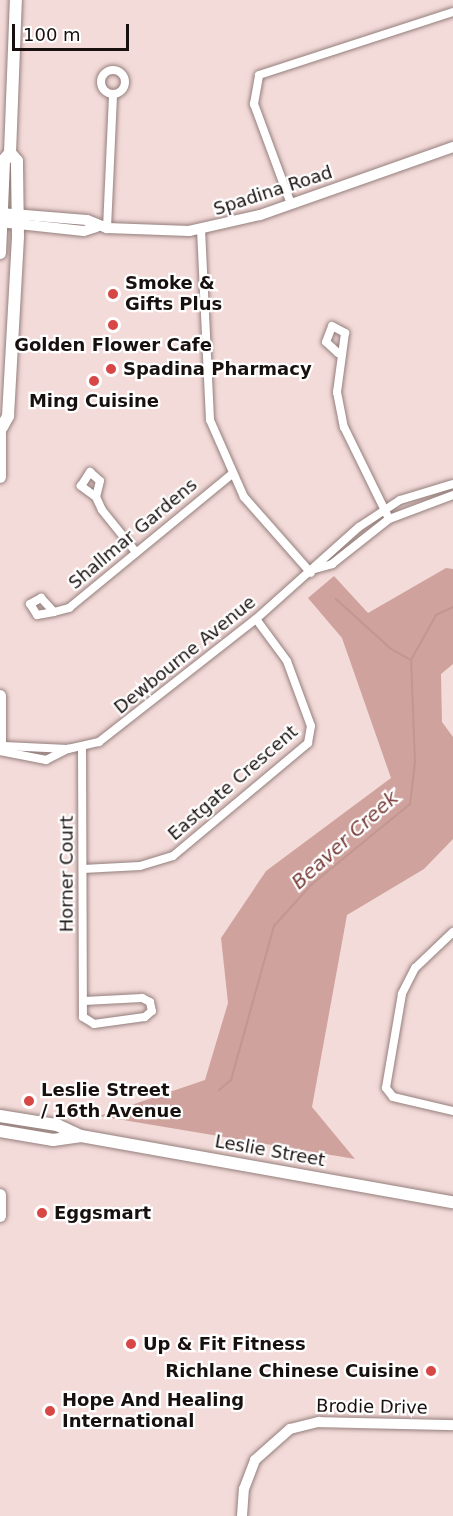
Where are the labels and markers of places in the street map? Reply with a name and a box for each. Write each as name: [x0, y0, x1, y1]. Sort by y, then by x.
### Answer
place label: Smoke & Gifts Plus: [125, 273, 222, 316]
marker: Smoke & Gifts Plus: [106, 287, 120, 301]
marker: Golden Flower Cafe: [106, 318, 120, 332]
place label: Golden Flower Cafe: [14, 334, 212, 356]
place label: Spadina Pharmacy: [123, 358, 312, 380]
marker: Spadina Pharmacy: [104, 362, 118, 376]
marker: Ming Cuisine: [87, 374, 101, 388]
place label: Ming Cuisine: [29, 390, 159, 412]
place label: Leslie Street / 16th Avenue: [41, 1080, 182, 1122]
marker: Leslie Street / 16th Avenue: [22, 1094, 36, 1108]
place label: Eggsmart: [54, 1202, 151, 1224]
marker: Eggsmart: [35, 1206, 49, 1220]
place label: Up & Fit Fitness: [143, 1333, 306, 1355]
marker: Up & Fit Fitness: [124, 1337, 138, 1351]
place label: Richlane Chinese Cuisine: [165, 1360, 419, 1382]
marker: Richlane Chinese Cuisine: [424, 1364, 438, 1378]
place label: Hope And Healing International: [62, 1390, 244, 1432]
marker: Hope And Healing International: [43, 1404, 57, 1418]

